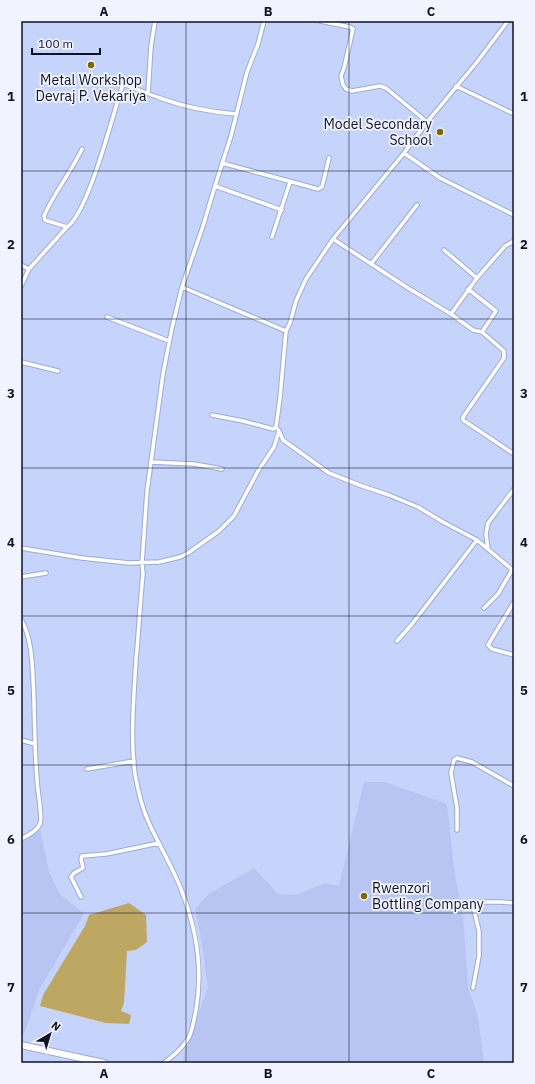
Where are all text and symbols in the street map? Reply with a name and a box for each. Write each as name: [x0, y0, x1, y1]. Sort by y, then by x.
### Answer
text: A: [100, 3, 109, 20]
text: B: [264, 3, 273, 20]
text: C: [427, 3, 436, 20]
scale bar: [32, 30, 100, 56]
text: 100 m: [38, 36, 73, 51]
marker: Metal Workshop Devraj P. Vekariya: [86, 60, 96, 70]
place label: Metal Workshop Devraj P. Vekariya: [36, 71, 147, 105]
text: 1: [7, 88, 15, 105]
text: 1: [520, 88, 528, 105]
place label: Model Secondary School: [323, 115, 432, 149]
marker: Model Secondary School: [435, 127, 445, 137]
text: 2: [7, 236, 15, 253]
text: 2: [520, 236, 528, 253]
text: 3: [7, 385, 15, 402]
text: 3: [520, 385, 528, 402]
text: 4: [7, 534, 15, 551]
text: 4: [520, 534, 528, 551]
text: 5: [7, 682, 15, 699]
text: 5: [520, 682, 528, 699]
text: 6: [7, 831, 15, 848]
text: 6: [520, 831, 528, 848]
place label: Rwenzori Bottling Company: [372, 879, 484, 913]
marker: Rwenzori Bottling Company: [359, 891, 369, 901]
text: 7: [7, 979, 15, 996]
text: 7: [520, 979, 528, 996]
north arrow: [30, 1014, 70, 1054]
text: N: [49, 1018, 64, 1034]
text: A: [100, 1065, 109, 1082]
text: B: [264, 1065, 273, 1082]
text: C: [427, 1065, 436, 1082]

